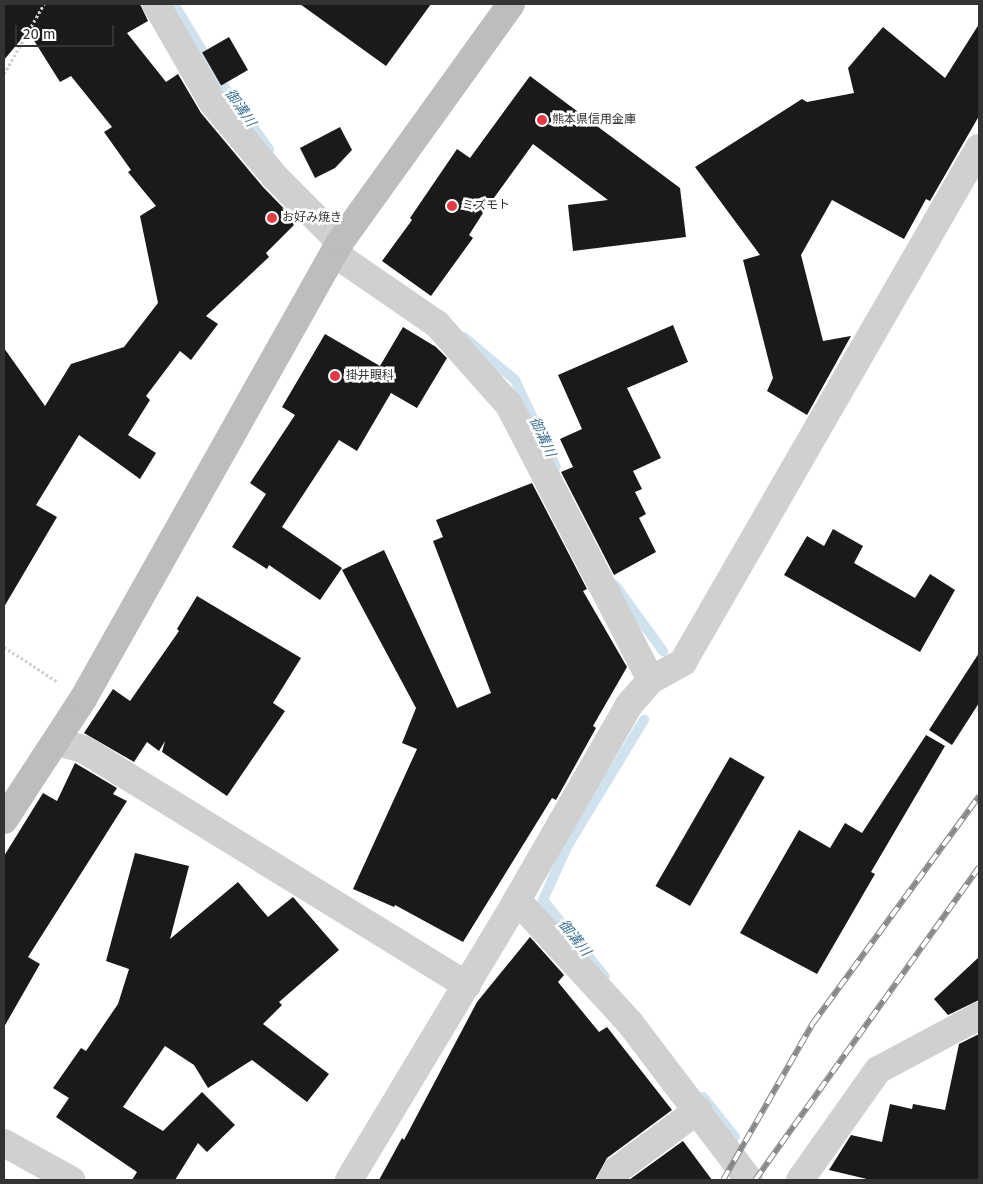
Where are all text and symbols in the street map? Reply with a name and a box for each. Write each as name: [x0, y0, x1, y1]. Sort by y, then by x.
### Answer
scale bar: [18, 15, 116, 47]
text: 20 m: [23, 25, 56, 43]
water label: 御溝川: [221, 86, 259, 130]
place label: 熊本県信用金庫: [552, 113, 636, 127]
marker: 熊本県信用金庫: [536, 114, 548, 126]
place label: ミズモト: [462, 199, 510, 213]
marker: ミズモト: [446, 200, 458, 212]
place label: お好み焼き: [282, 211, 342, 225]
marker: お好み焼き: [266, 212, 278, 224]
marker: 掛井眼科: [328, 369, 342, 383]
place label: 掛井眼科: [346, 369, 394, 383]
water label: 御溝川: [526, 414, 558, 460]
water label: 御溝川: [554, 916, 594, 960]

